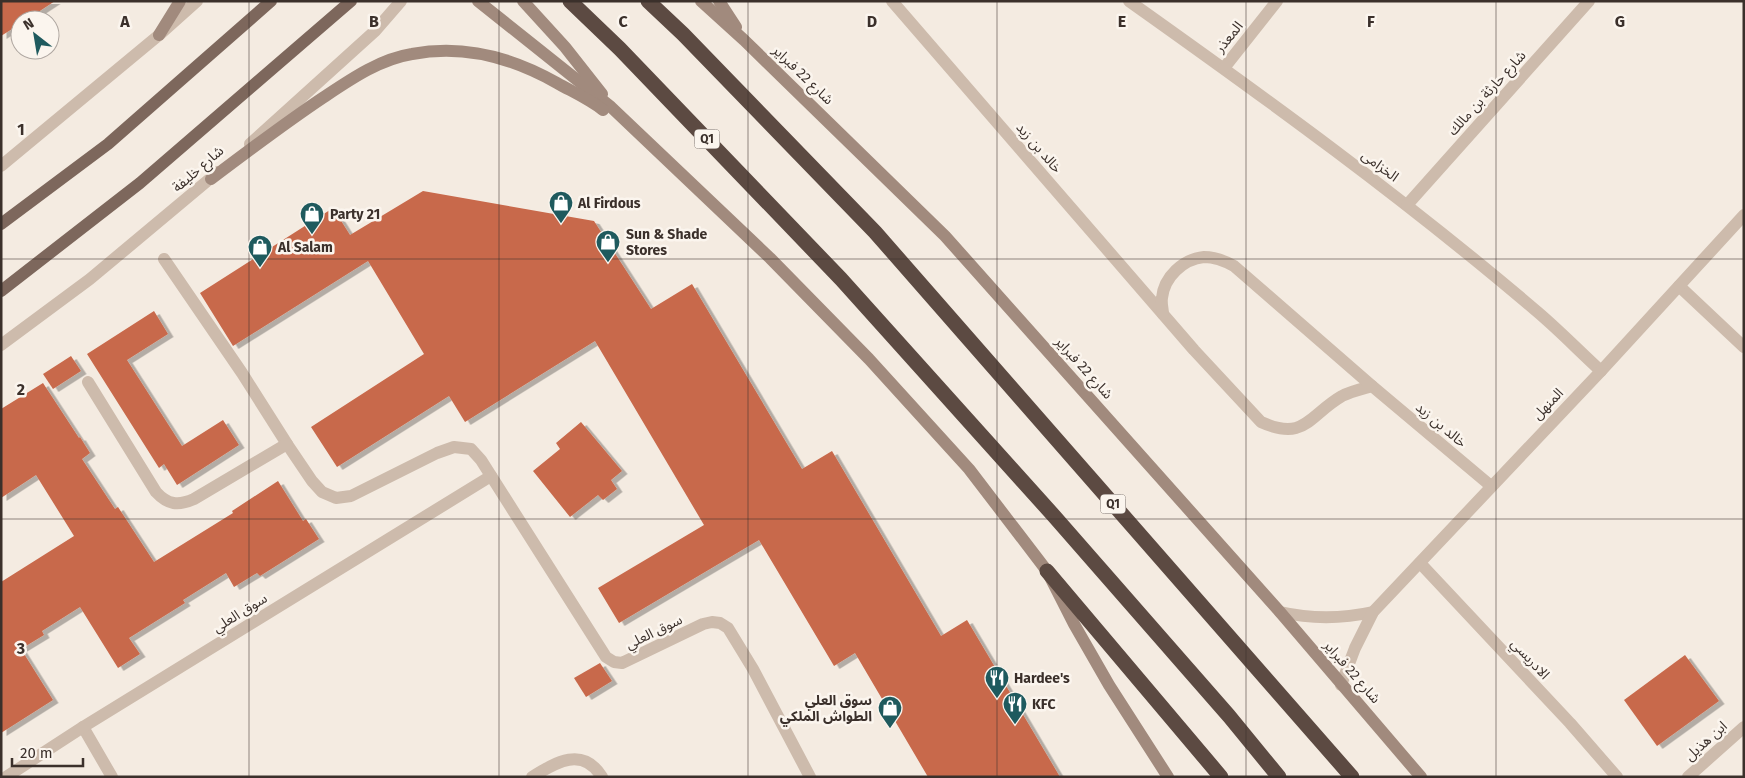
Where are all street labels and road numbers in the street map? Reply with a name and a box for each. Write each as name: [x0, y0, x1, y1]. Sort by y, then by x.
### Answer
street label: المعذر: [1211, 18, 1247, 57]
street label: شارع 22 فبراير: [767, 41, 837, 110]
street label: شارع حارثة بن مالك: [1444, 47, 1531, 140]
street label: خالد بن زيد: [1013, 119, 1065, 177]
road number: Q1: [694, 130, 720, 148]
street label: شارع خليفة: [169, 142, 228, 197]
street label: الخزامى: [1358, 147, 1402, 185]
street label: شارع 22 فبراير: [1049, 333, 1116, 404]
street label: المنهل: [1529, 385, 1567, 423]
street label: خالد بن زيد: [1412, 399, 1470, 451]
road number: Q1: [1100, 494, 1126, 514]
street label: سوق العلي: [210, 590, 272, 638]
street label: سوق العلي: [623, 611, 686, 655]
street label: الادريسي: [1505, 635, 1553, 684]
street label: شارع 22 فبراير: [1318, 636, 1384, 708]
street label: ابن هذيل: [1681, 718, 1731, 764]

